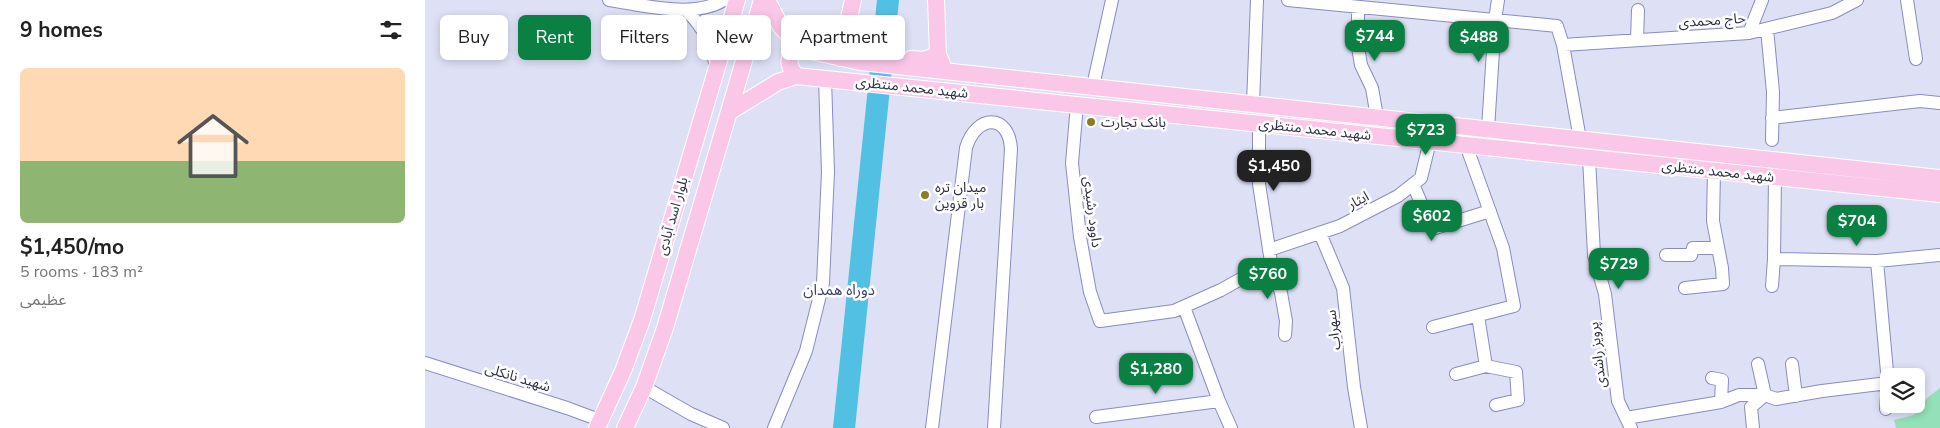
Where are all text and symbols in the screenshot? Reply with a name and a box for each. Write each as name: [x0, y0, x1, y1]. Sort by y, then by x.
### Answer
street label: حاج محمدی: [1678, 9, 1746, 33]
chip: Buy: [440, 15, 508, 60]
chip: Rent: [518, 15, 591, 60]
chip: Filters: [601, 15, 687, 60]
chip: New: [697, 15, 771, 60]
chip: Apartment: [781, 15, 905, 60]
text: 9 homes: [20, 16, 103, 44]
icon: filters: [377, 16, 405, 44]
pin: $744: [1345, 20, 1405, 62]
pin: $488: [1449, 20, 1509, 63]
text: $744: [1356, 25, 1394, 47]
text: $488: [1460, 26, 1498, 48]
street label: شهید محمد منتظری: [855, 72, 969, 103]
icon: home: [168, 101, 258, 191]
place label: بانک تجارت: [1101, 113, 1166, 132]
street label: شهید محمد منتظری: [1258, 114, 1372, 145]
pin: $723: [1396, 114, 1456, 156]
marker: بانک تجارت: [1085, 116, 1097, 128]
text: $723: [1407, 119, 1445, 141]
pin: $1,450: [1233, 150, 1315, 192]
text: $1,450: [1248, 155, 1300, 177]
street label: شهید محمد منتظری: [1661, 156, 1775, 187]
street label: بلوار اسد آبادی: [652, 175, 693, 257]
street label: داوود رشیدی: [1079, 175, 1106, 249]
place label: میدان تره بار قزوین: [935, 178, 986, 213]
street label: ایثار: [1343, 187, 1372, 214]
marker: میدان تره بار قزوین: [919, 189, 931, 201]
pin: $602: [1402, 200, 1462, 242]
pin: $704: [1827, 204, 1887, 247]
text: $602: [1413, 205, 1451, 227]
text: $704: [1838, 210, 1876, 232]
text: $1,450/mo: [20, 233, 124, 261]
pin: $729: [1589, 248, 1649, 290]
text: $729: [1600, 253, 1638, 275]
pin: $760: [1238, 258, 1298, 300]
text: 5 rooms · 183 m²: [20, 261, 143, 283]
text: $760: [1249, 263, 1287, 285]
district label: دوراه همدان: [803, 280, 875, 300]
text: عظیمی: [20, 289, 66, 311]
street label: سهراب: [1322, 309, 1345, 351]
street label: پرویز راشدی: [1584, 321, 1611, 389]
pin: $1,280: [1115, 352, 1197, 395]
text: $1,280: [1130, 358, 1182, 380]
street label: شهید نانکلی: [483, 359, 553, 396]
map controls: [1880, 368, 1925, 413]
button: layers: [1880, 368, 1925, 413]

